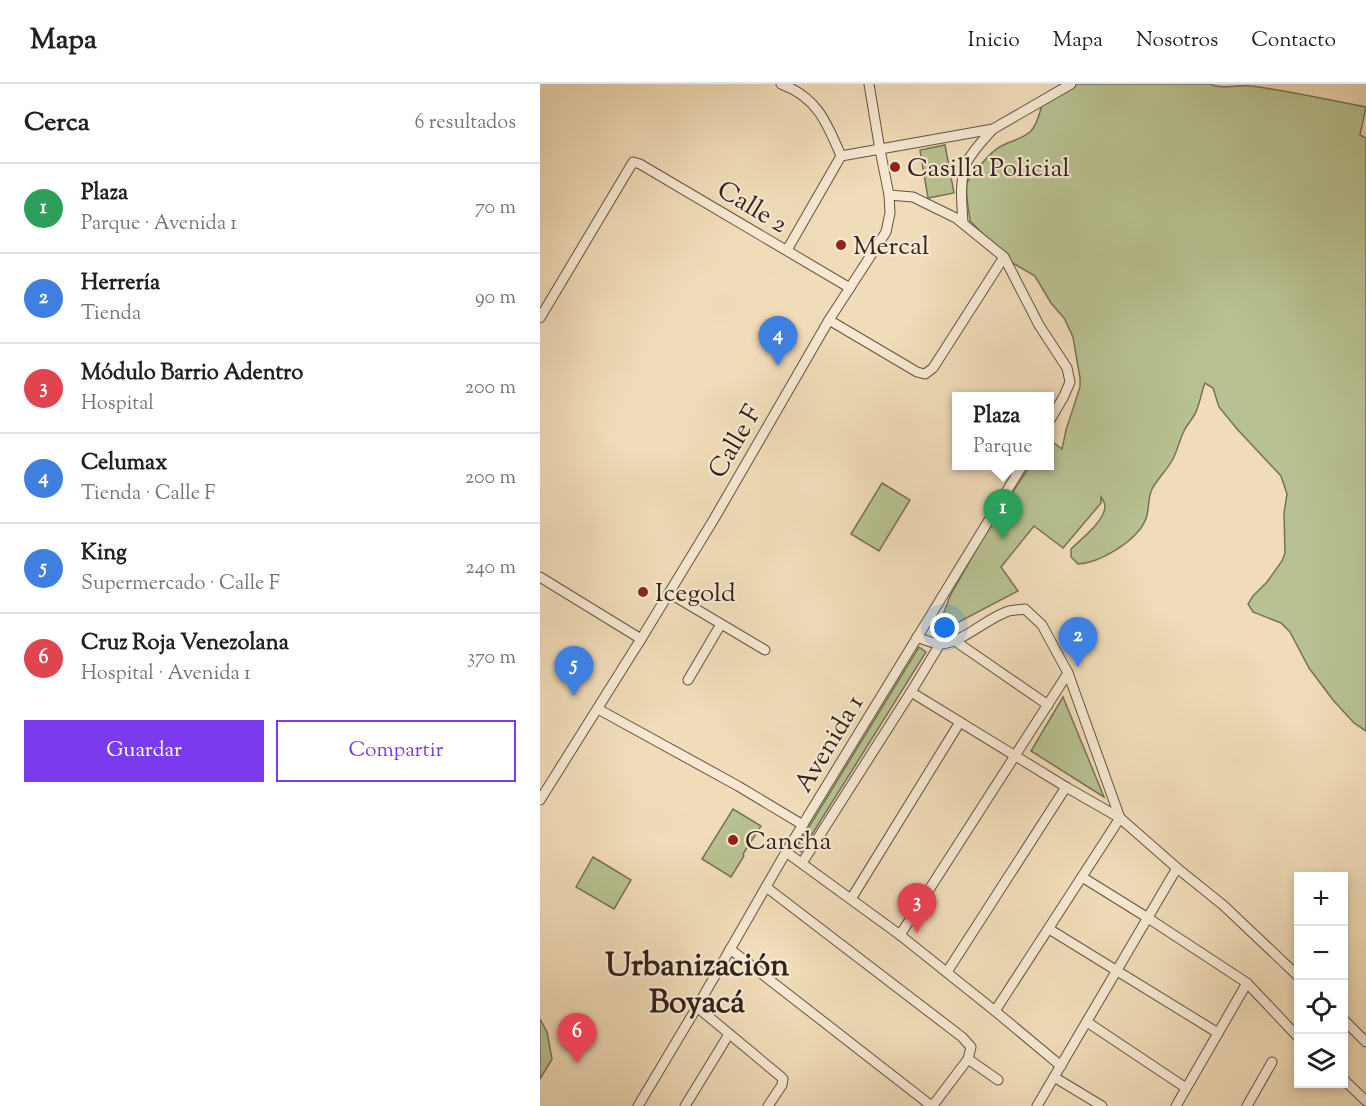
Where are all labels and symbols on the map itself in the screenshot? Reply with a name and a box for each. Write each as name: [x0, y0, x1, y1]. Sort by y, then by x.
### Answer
place label: Casilla Policial: [907, 151, 1070, 188]
marker: Casilla Policial: [888, 160, 902, 174]
street label: Calle 2: [709, 173, 794, 244]
place label: Mercal: [853, 229, 929, 266]
marker: Mercal: [834, 238, 848, 252]
pin: 4: [758, 316, 798, 366]
street label: Calle F: [700, 399, 772, 486]
pin: 1: [984, 490, 1022, 539]
place label: Icegold: [655, 576, 736, 613]
marker: Icegold: [636, 585, 650, 599]
your location: [930, 613, 959, 642]
pin: 2: [1058, 618, 1098, 667]
pin: 5: [555, 646, 594, 696]
street label: Avenida 1: [786, 688, 874, 800]
place label: Cancha: [745, 824, 832, 861]
marker: Cancha: [726, 833, 740, 847]
pin: 3: [898, 884, 937, 933]
district label: Urbanización Boyacá: [605, 944, 789, 1027]
pin: 6: [558, 1014, 597, 1063]

